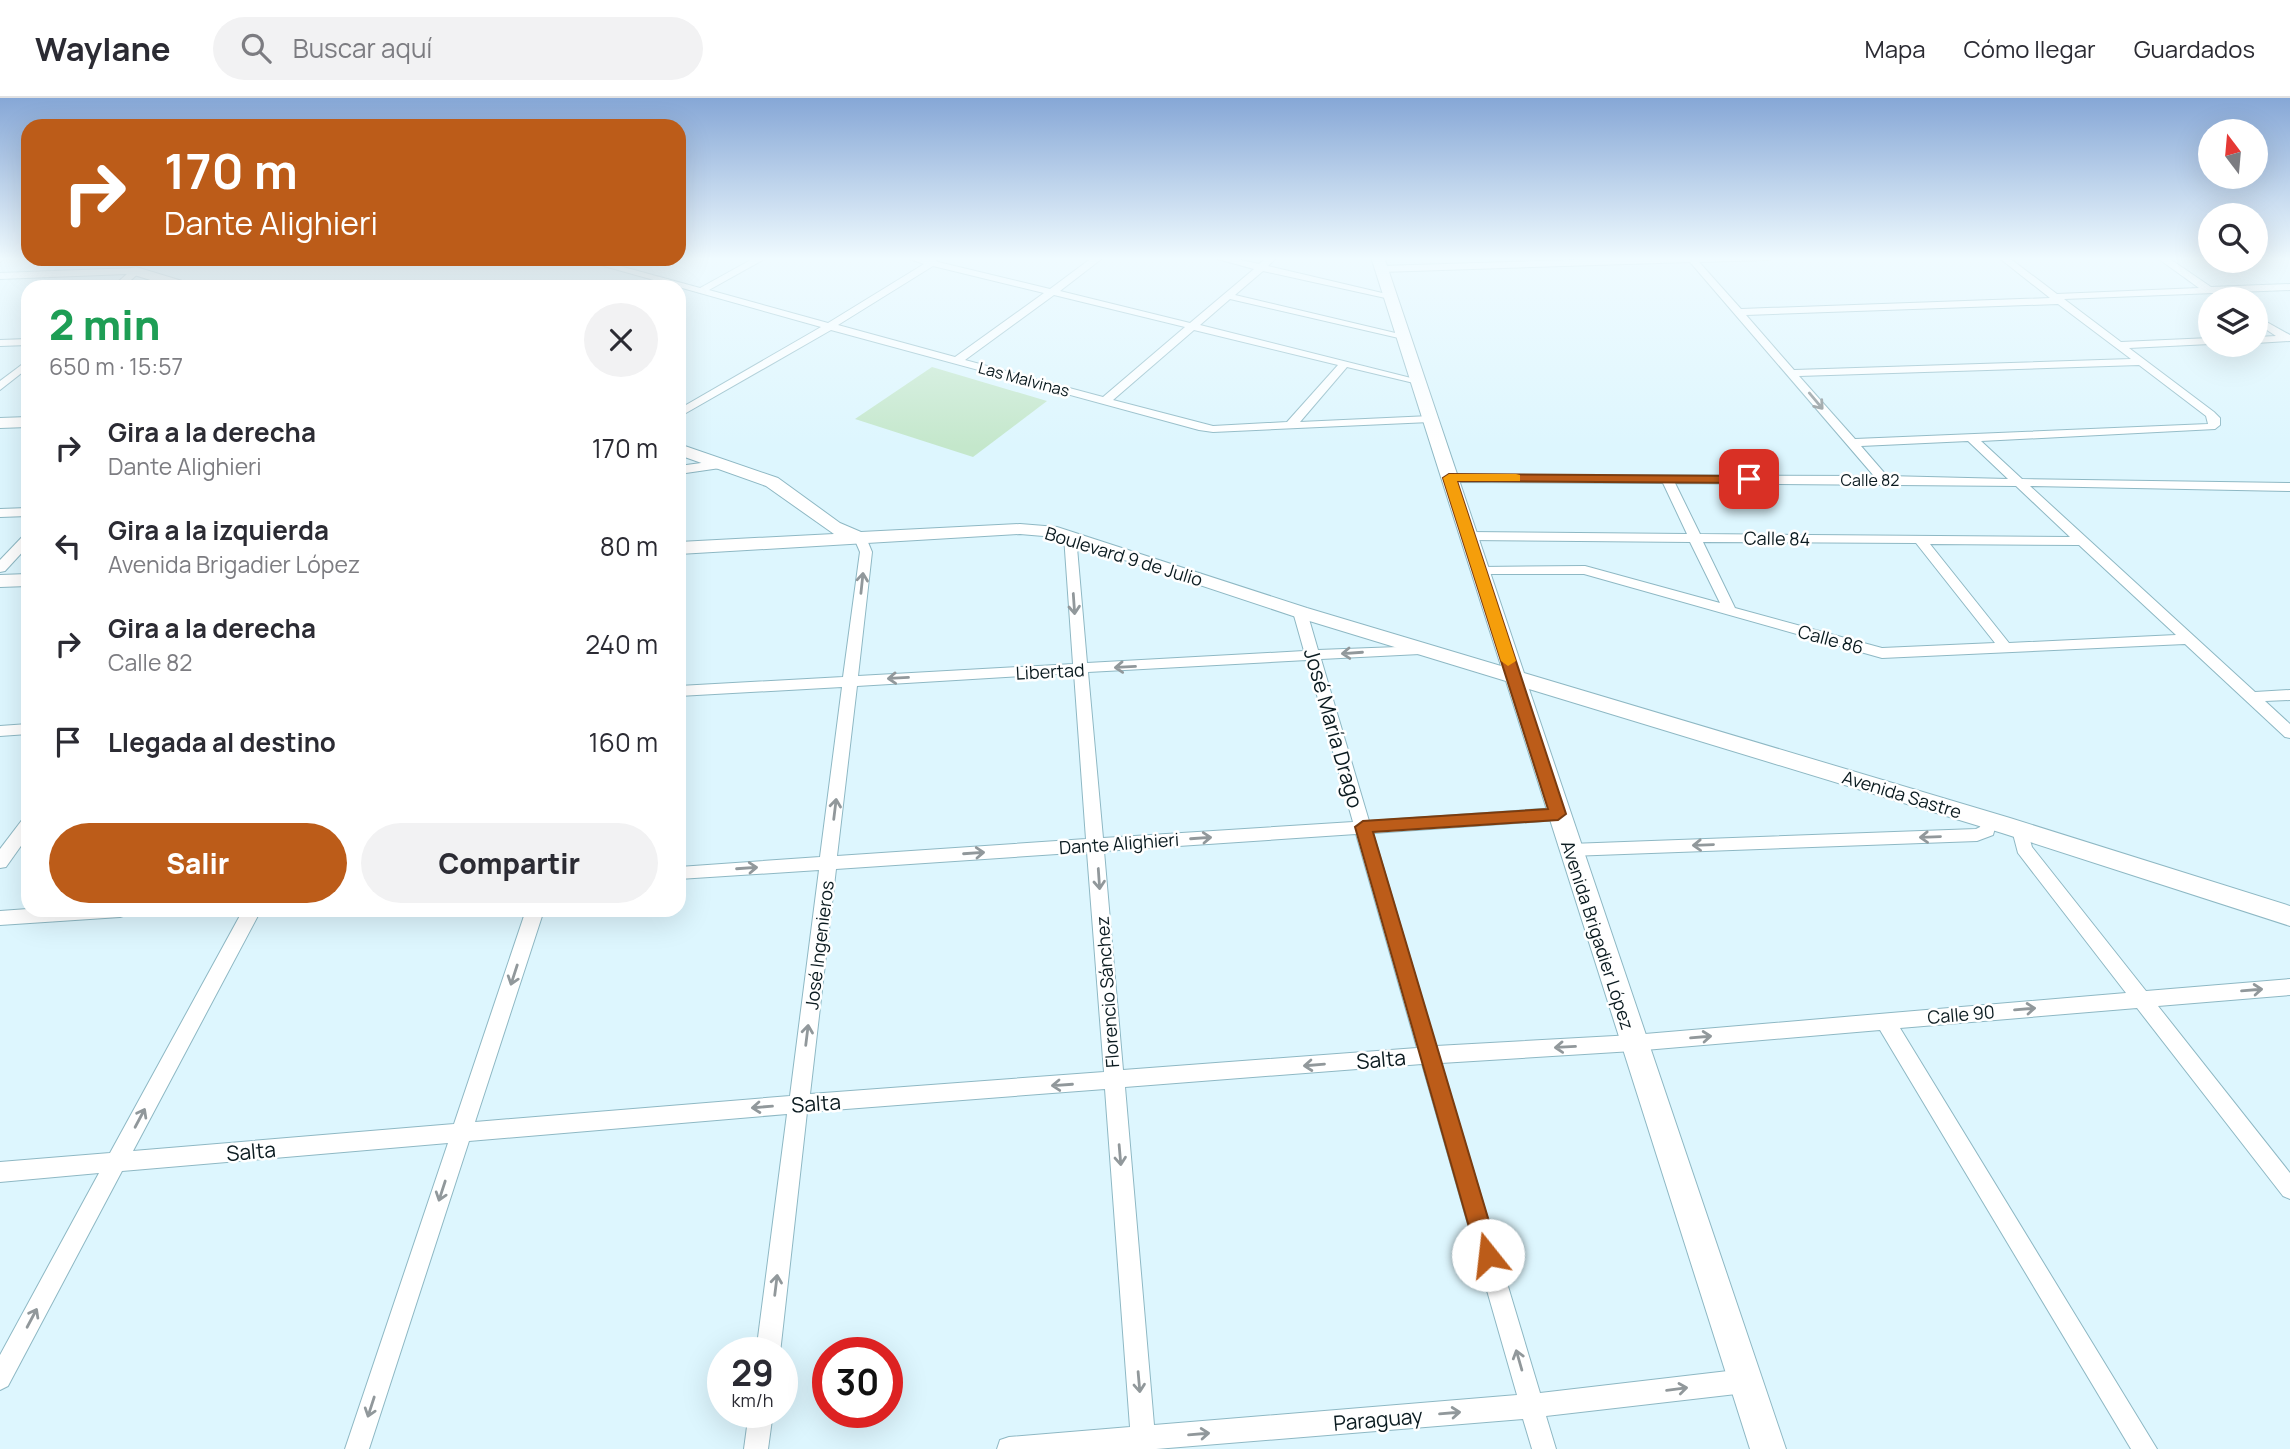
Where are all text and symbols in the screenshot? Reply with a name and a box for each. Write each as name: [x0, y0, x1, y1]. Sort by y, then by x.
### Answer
search box: [213, 17, 703, 80]
text: Waylane: [35, 26, 171, 71]
icon: search: [237, 29, 275, 67]
text: Buscar aquí: [293, 30, 432, 66]
text: Mapa: [1865, 32, 1926, 65]
text: Cómo llegar: [1964, 32, 2096, 65]
text: Guardados: [2134, 32, 2255, 65]
north arrow: [2198, 119, 2268, 189]
map controls: [2198, 119, 2268, 357]
text: 170 m: [164, 137, 298, 204]
icon: right: [49, 147, 140, 238]
text: Dante Alighieri: [164, 201, 378, 245]
button: search: [2198, 203, 2268, 273]
button: layers: [2198, 287, 2268, 357]
text: 2 min: [49, 295, 160, 353]
button: close: [584, 303, 658, 377]
text: 650 m · 15:57: [49, 350, 183, 382]
street label: Las Malvinas: [976, 356, 1072, 402]
one-way arrow: [1808, 392, 1824, 410]
text: Gira a la derecha: [108, 414, 316, 450]
icon: right: [49, 429, 87, 467]
text: 170 m: [592, 430, 658, 466]
pin: [1719, 449, 1779, 509]
text: Dante Alighieri: [108, 450, 262, 482]
icon: arrive: [1730, 460, 1768, 498]
street label: Calle 82: [1841, 469, 1899, 491]
text: Gira a la izquierda: [108, 512, 329, 548]
street label: Boulevard 9 de Julio: [1042, 521, 1206, 591]
street label: Calle 84: [1744, 525, 1810, 551]
icon: left: [49, 527, 87, 565]
text: 80 m: [600, 528, 658, 564]
text: Avenida Brigadier López: [108, 548, 360, 580]
one-way arrow: [856, 572, 869, 595]
one-way arrow: [1068, 592, 1081, 615]
text: Gira a la derecha: [108, 610, 316, 646]
street label: Calle 86: [1796, 619, 1866, 659]
icon: right: [49, 625, 87, 663]
text: 240 m: [585, 626, 658, 662]
street label: José María Drago: [1298, 645, 1370, 811]
text: Calle 82: [108, 646, 192, 678]
one-way arrow: [1341, 647, 1364, 660]
street label: Libertad: [1015, 657, 1085, 685]
one-way arrow: [1114, 661, 1137, 674]
one-way arrow: [887, 672, 910, 685]
icon: arrive: [49, 723, 87, 761]
text: Llegada al destino: [108, 724, 336, 760]
text: 160 m: [589, 724, 658, 760]
street label: Avenida Sastre: [1839, 764, 1965, 824]
one-way arrow: [829, 798, 842, 821]
button: Salir: [49, 823, 347, 903]
button: Compartir: [361, 823, 658, 903]
street label: Dante Alighieri: [1058, 827, 1180, 859]
one-way arrow: [1919, 830, 1942, 843]
one-way arrow: [1189, 831, 1212, 844]
street label: Avenida Brigadier López: [1556, 837, 1640, 1033]
one-way arrow: [1692, 838, 1715, 852]
one-way arrow: [962, 846, 985, 859]
one-way arrow: [735, 861, 758, 874]
one-way arrow: [1093, 868, 1106, 890]
street label: José Ingenieros: [799, 879, 839, 1011]
street label: Florencio Sánchez: [1090, 916, 1124, 1068]
one-way arrow: [507, 963, 519, 985]
one-way arrow: [2240, 983, 2263, 996]
street label: Calle 90: [1926, 999, 1996, 1029]
one-way arrow: [2014, 1002, 2036, 1015]
one-way arrow: [801, 1024, 814, 1047]
one-way arrow: [1689, 1030, 1712, 1043]
one-way arrow: [1554, 1041, 1577, 1054]
street label: Salta: [1355, 1043, 1407, 1075]
one-way arrow: [1303, 1059, 1325, 1072]
one-way arrow: [1052, 1079, 1074, 1092]
street label: Salta: [790, 1087, 842, 1119]
one-way arrow: [751, 1101, 774, 1114]
one-way arrow: [134, 1108, 147, 1129]
street label: Salta: [225, 1135, 277, 1167]
one-way arrow: [1114, 1143, 1127, 1166]
one-way arrow: [435, 1179, 448, 1201]
position arrow: [1451, 1218, 1525, 1292]
one-way arrow: [770, 1274, 783, 1297]
one-way arrow: [26, 1308, 39, 1329]
speed limit sign: 30: [812, 1337, 903, 1428]
text: 29: [731, 1349, 774, 1397]
one-way arrow: [1511, 1349, 1524, 1371]
one-way arrow: [1133, 1370, 1146, 1392]
one-way arrow: [1665, 1382, 1688, 1395]
text: km/h: [732, 1388, 773, 1412]
one-way arrow: [364, 1396, 377, 1418]
street label: Paraguay: [1332, 1401, 1424, 1437]
one-way arrow: [1439, 1406, 1461, 1419]
one-way arrow: [1188, 1427, 1210, 1440]

